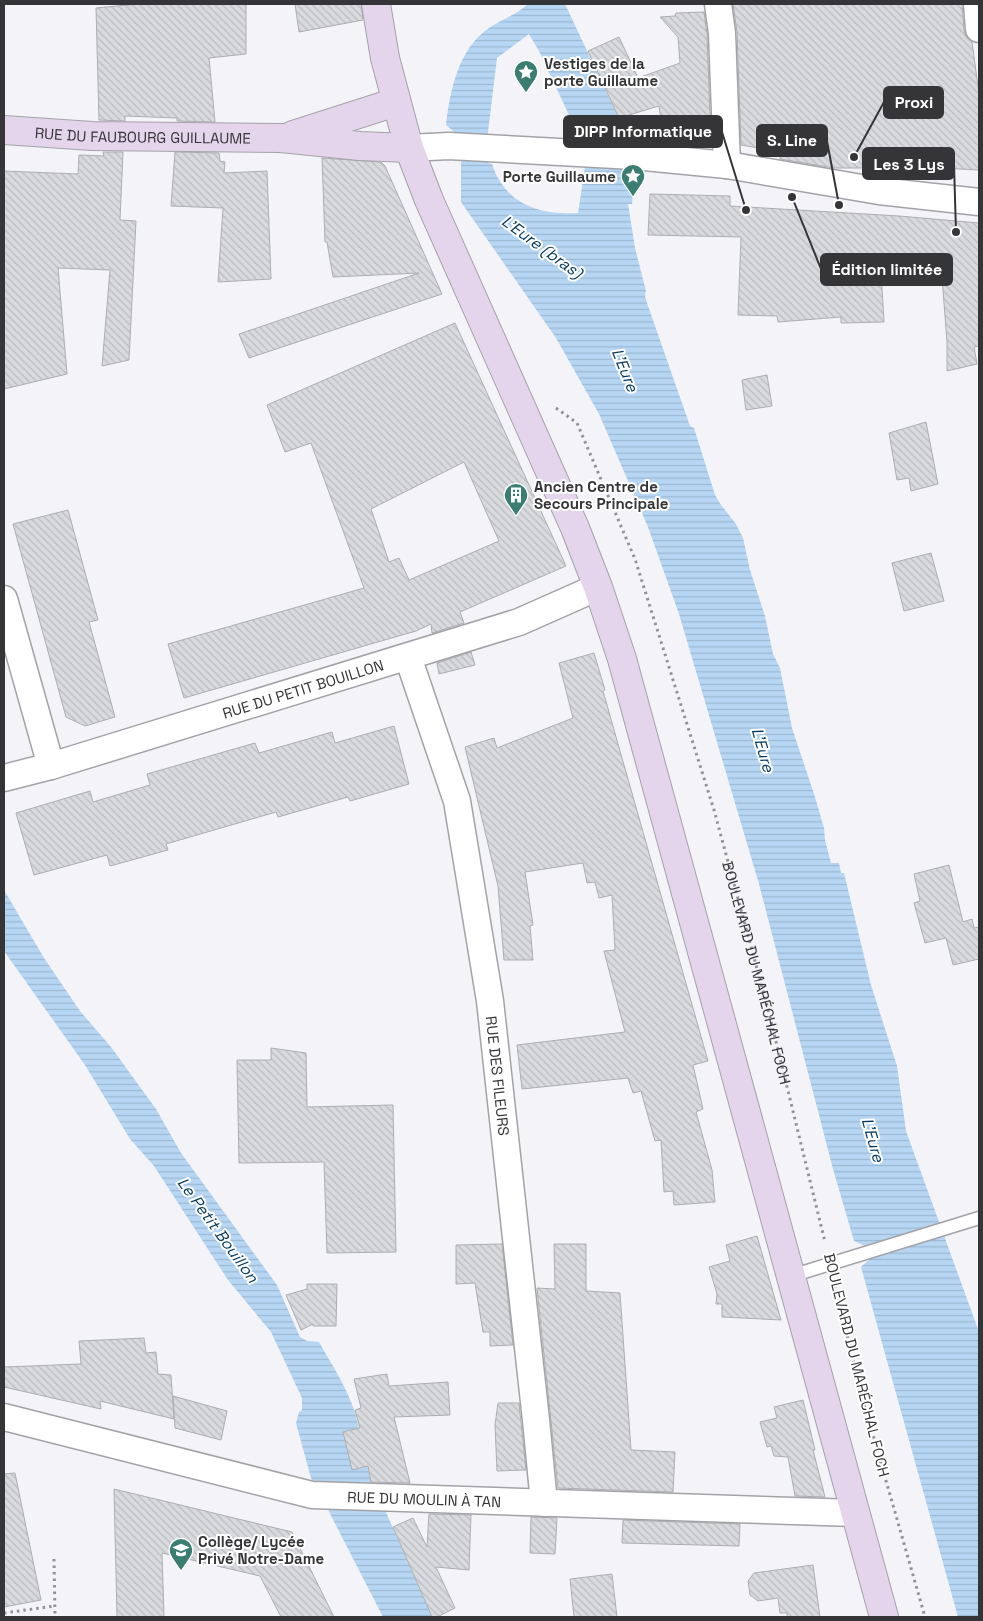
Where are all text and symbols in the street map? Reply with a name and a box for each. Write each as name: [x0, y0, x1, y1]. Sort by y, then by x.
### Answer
place label: Vestiges de la porte Guillaume: [544, 54, 658, 90]
place icon: Vestiges de la porte Guillaume: [513, 59, 539, 93]
callout: Proxi: [884, 87, 943, 118]
text: Proxi: [895, 92, 933, 113]
callout: DIPP Informatique: [564, 116, 722, 147]
text: DIPP Informatique: [574, 121, 712, 142]
street label: RUE DU FAUBOURG GUILLAUME: [34, 123, 251, 147]
callout: S. Line: [757, 125, 827, 156]
text: S. Line: [767, 130, 817, 151]
callout: Les 3 Lys: [863, 148, 954, 179]
text: Les 3 Lys: [873, 154, 945, 175]
place icon: Porte Guillaume: [620, 163, 646, 197]
place label: Porte Guillaume: [503, 167, 616, 186]
water label: L'Eure (bras): [497, 211, 588, 285]
callout: Édition limitée: [821, 254, 952, 285]
text: Édition limitée: [832, 259, 942, 280]
water label: L'Eure: [607, 345, 643, 395]
place label: Ancien Centre de Secours Principale: [534, 477, 669, 513]
building icon: Ancien Centre de Secours Principale: [503, 482, 529, 516]
street label: RUE DU PETIT BOUILLON: [220, 655, 386, 722]
water label: L'Eure: [747, 725, 779, 775]
street label: BOULEVARD DU MARÉCHAL FOCH: [719, 859, 796, 1086]
street label: RUE DES FILEURS: [482, 1015, 514, 1137]
water label: L'Eure: [857, 1115, 889, 1165]
water label: Le Petit Bouillon: [173, 1173, 264, 1288]
street label: BOULEVARD DU MARÉCHAL FOCH: [820, 1251, 894, 1479]
street label: RUE DU MOULIN À TAN: [347, 1487, 501, 1511]
place label: Collège/ Lycée Privé Notre-Dame: [198, 1532, 325, 1568]
school or university icon: Collège/ Lycée Privé Notre-Dame: [168, 1537, 194, 1571]

